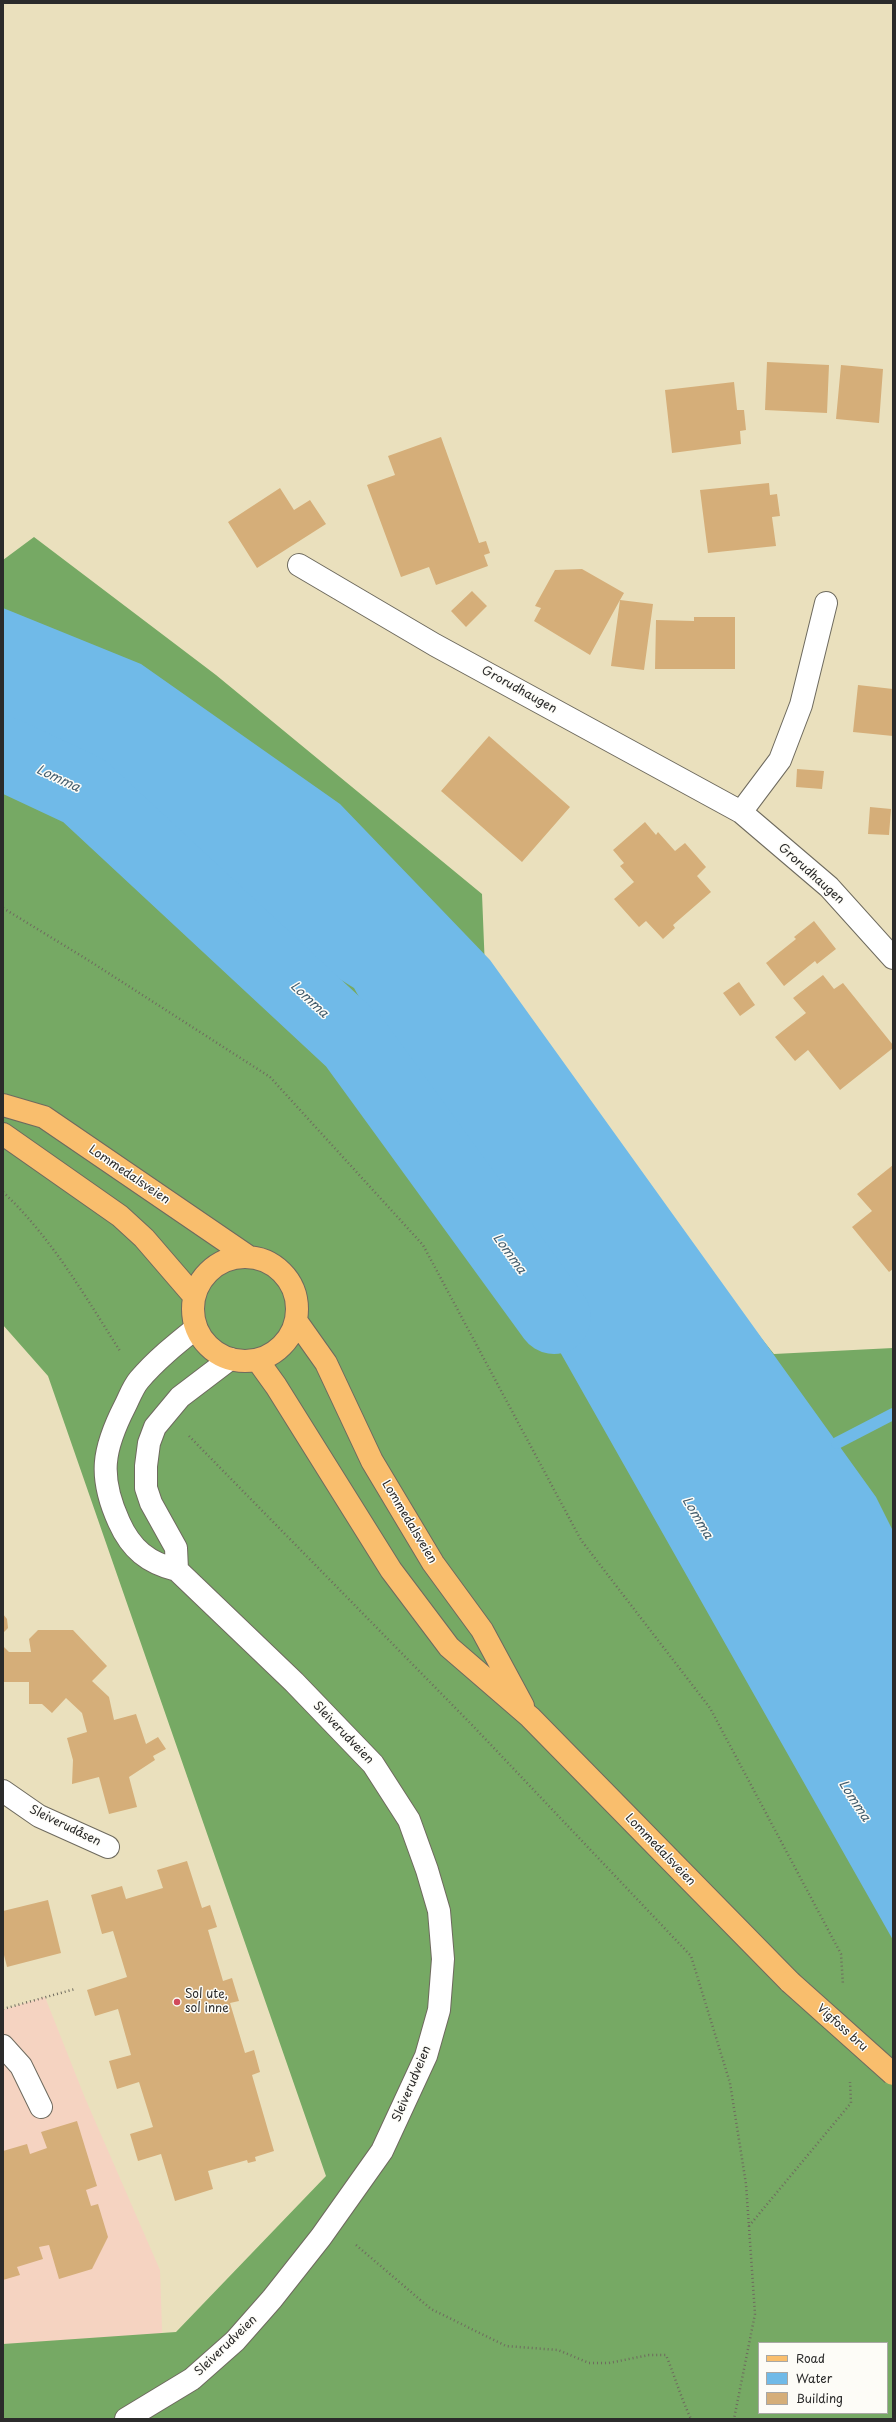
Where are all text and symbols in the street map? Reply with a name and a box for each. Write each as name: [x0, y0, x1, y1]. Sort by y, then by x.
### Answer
street label: Grorudhaugen: [479, 663, 559, 717]
water label: Lomma: [34, 762, 82, 796]
street label: Grorudhaugen: [775, 841, 847, 907]
water label: Lomma: [287, 979, 331, 1021]
street label: Lommedalsveien: [86, 1143, 172, 1207]
water label: Lomma: [489, 1231, 529, 1277]
street label: Lommedalsveien: [378, 1478, 440, 1566]
water label: Lomma: [678, 1494, 716, 1542]
street label: Sleiverudveien: [310, 1699, 376, 1767]
water label: Lomma: [835, 1777, 873, 1825]
street label: Sleiverudåsen: [27, 1802, 103, 1850]
street label: Lommedalsveien: [622, 1811, 698, 1889]
place label: Sol ute, sol inne: [185, 1988, 229, 2016]
marker: Sol ute, sol inne: [172, 1997, 182, 2007]
street label: Vigfoss bru: [814, 2001, 870, 2055]
street label: Sleiverudveien: [390, 2044, 434, 2124]
street label: Sleiverudveien: [192, 2313, 260, 2379]
legend: [758, 2342, 888, 2414]
text: Road: [796, 2349, 825, 2367]
text: Water: [796, 2369, 832, 2387]
text: Building: [796, 2389, 843, 2407]

